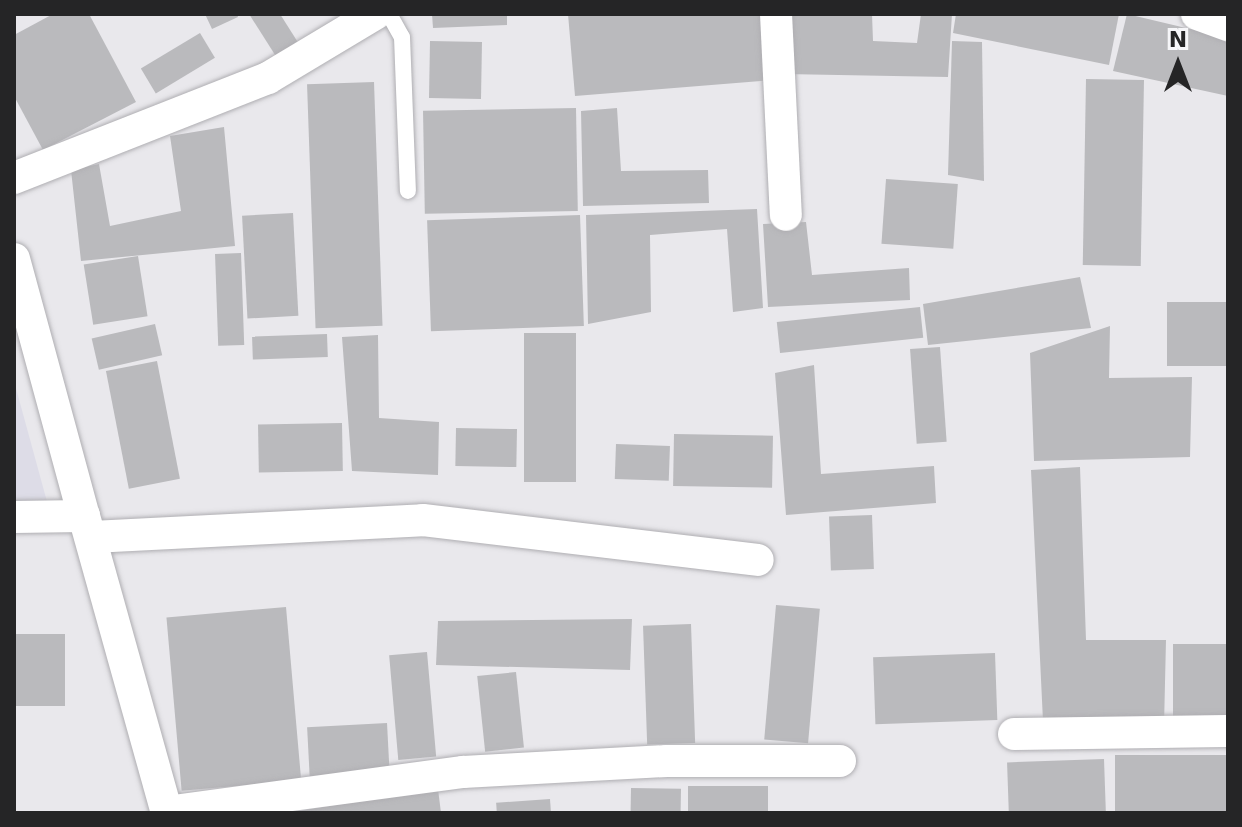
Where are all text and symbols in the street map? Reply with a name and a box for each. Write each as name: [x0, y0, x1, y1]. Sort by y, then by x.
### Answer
north arrow: [1138, 24, 1218, 104]
text: N: [1169, 27, 1187, 52]

